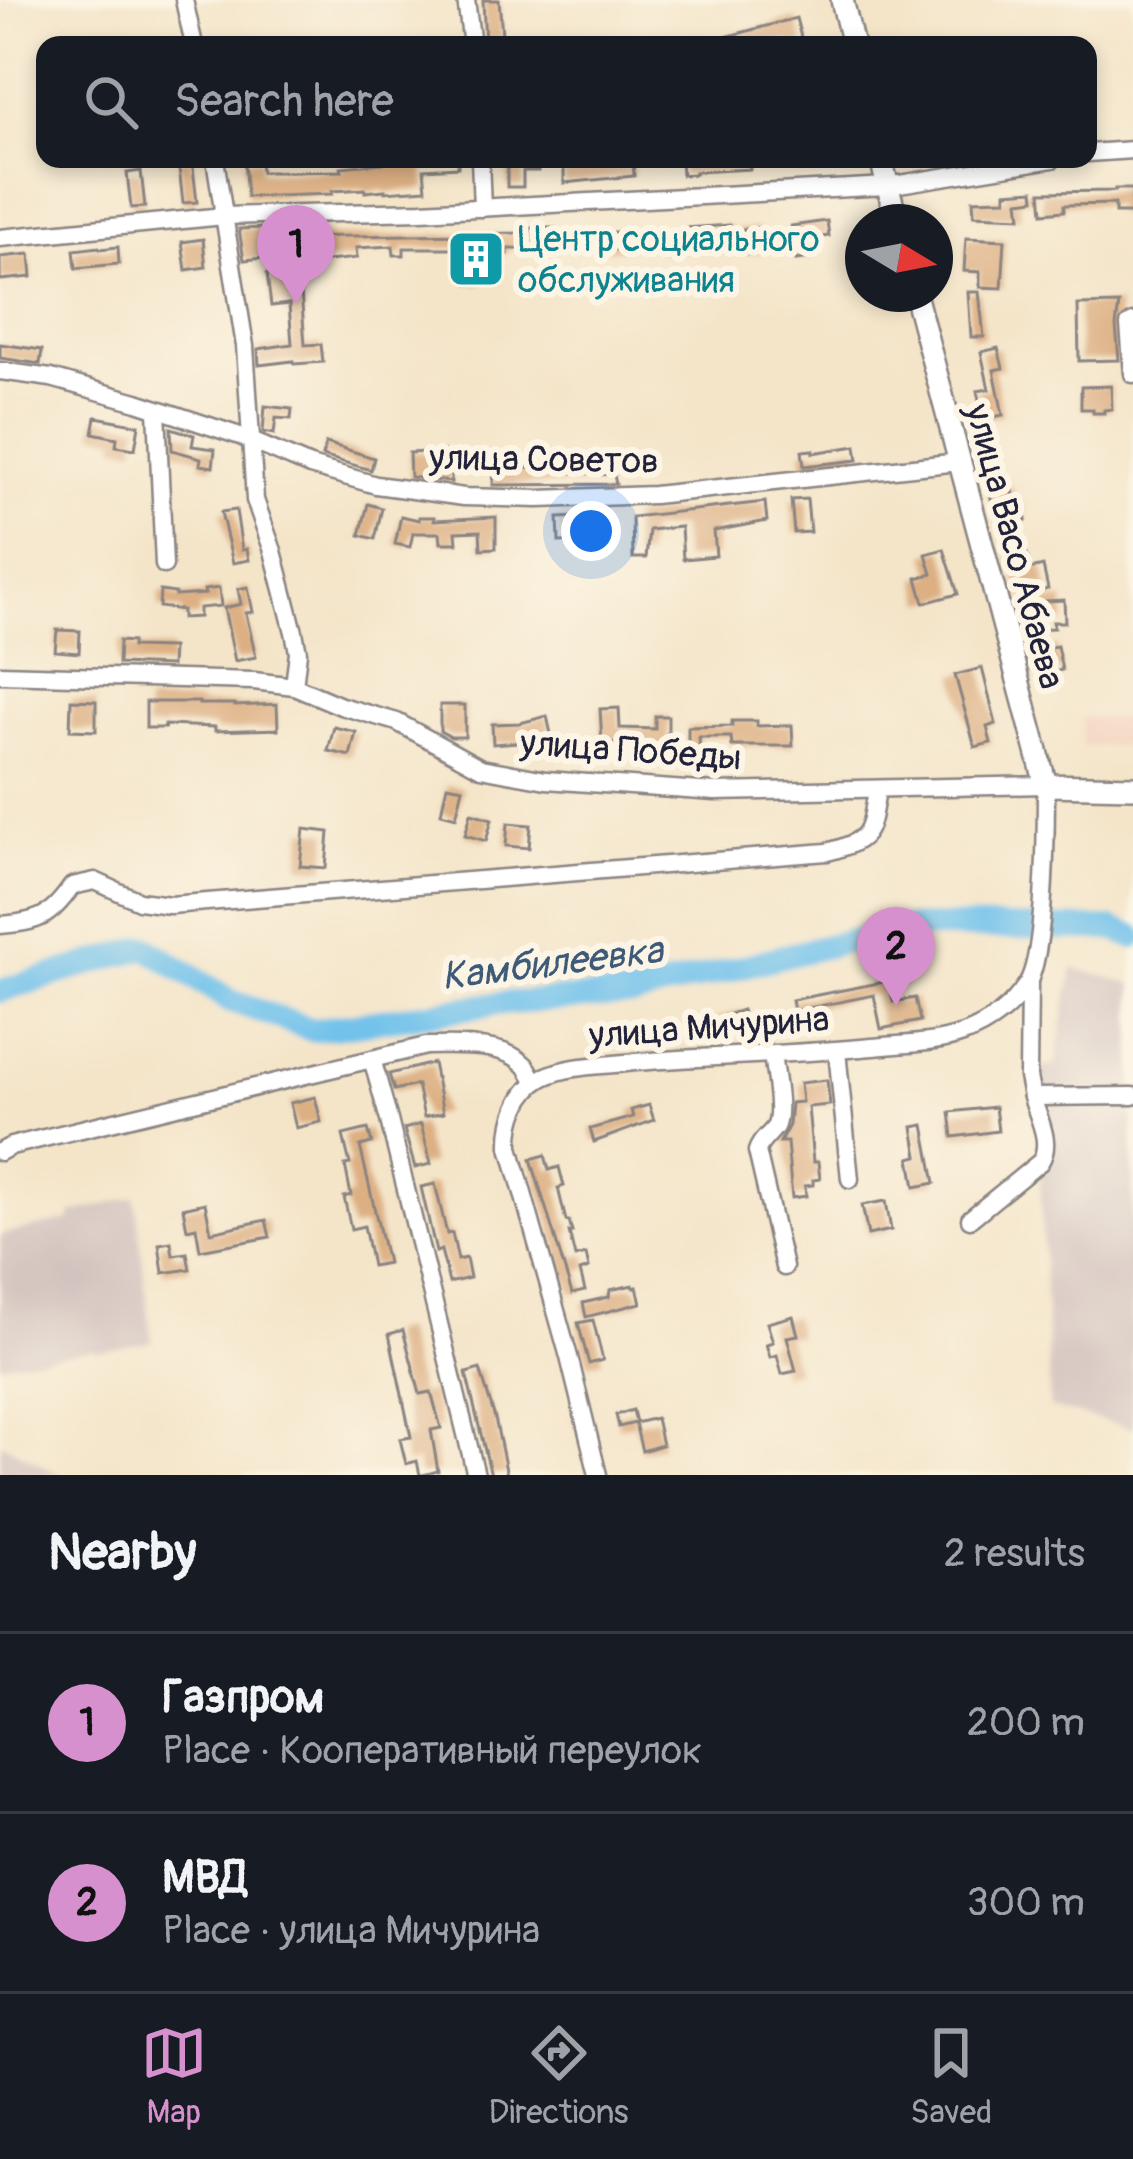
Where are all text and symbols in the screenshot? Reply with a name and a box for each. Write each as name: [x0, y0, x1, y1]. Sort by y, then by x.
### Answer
search box: [36, 36, 1097, 168]
icon: search: [78, 69, 144, 135]
text: Search here: [174, 74, 394, 130]
north arrow: [845, 204, 953, 312]
pin: 1: [257, 205, 335, 304]
place label: Центр социального обслуживания: [518, 217, 819, 303]
building icon: Центр социального обслуживания: [445, 228, 507, 290]
street label: улица Васо Абаева: [955, 398, 1074, 694]
street label: улица Советов: [428, 435, 659, 484]
your location: [561, 501, 621, 561]
street label: улица Победы: [518, 720, 743, 781]
pin: 2: [857, 907, 935, 1006]
water label: Камбилеевка: [439, 925, 667, 1001]
street label: улица Мичурина: [586, 997, 831, 1058]
text: Nearby: [48, 1521, 196, 1585]
text: 2 results: [944, 1529, 1085, 1578]
text: Газпром: [162, 1670, 324, 1726]
text: 1: [79, 1698, 95, 1747]
text: 200 m: [967, 1698, 1085, 1747]
text: Place · Кооперативный переулок: [162, 1726, 702, 1775]
text: МВД: [162, 1850, 247, 1906]
text: 2: [76, 1878, 98, 1927]
text: 300 m: [967, 1878, 1085, 1927]
text: Place · улица Мичурина: [162, 1906, 540, 1955]
tab: Map: [141, 2020, 207, 2133]
tab: Directions: [489, 2020, 629, 2133]
tab: Saved: [910, 2020, 992, 2133]

